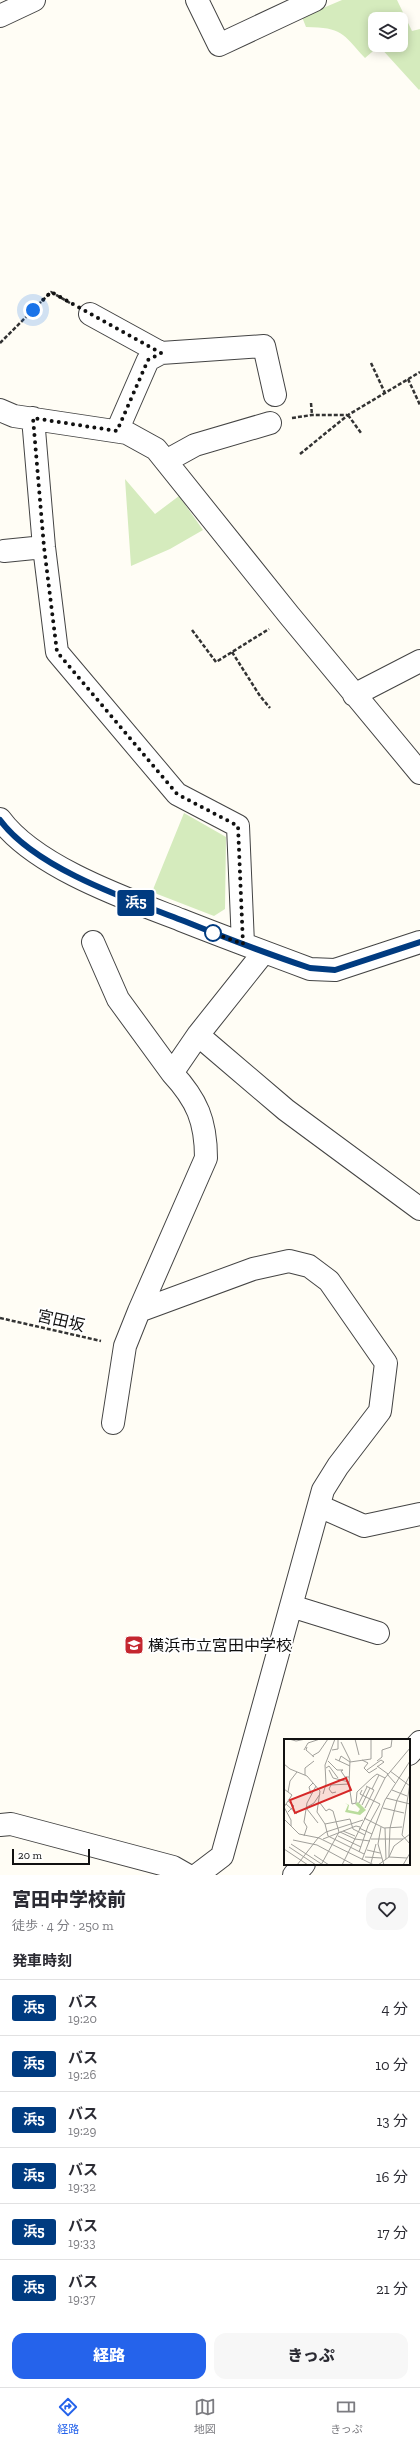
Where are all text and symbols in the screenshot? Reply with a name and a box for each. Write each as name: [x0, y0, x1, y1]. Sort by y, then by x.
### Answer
map controls: [368, 12, 408, 52]
button: layers: [368, 12, 408, 52]
your location: [23, 300, 43, 320]
line badge: 浜5: [118, 890, 154, 916]
text: 浜5: [125, 894, 147, 911]
unlabelled marker: [204, 924, 222, 942]
street label: 宮田坂: [35, 1306, 86, 1335]
school or university icon: 横浜市立宮田中学校: [123, 1634, 145, 1656]
place label: 横浜市立宮田中学校: [148, 1636, 292, 1655]
inset map: [284, 1739, 410, 1865]
scale bar: [12, 1847, 90, 1866]
text: 20 m: [18, 1849, 42, 1862]
text: 宮田中学校前: [12, 1888, 126, 1911]
button: heart: [366, 1888, 408, 1930]
text: 徒歩 · 4 分 · 250 m: [12, 1918, 113, 1933]
text: 発車時刻: [12, 1952, 72, 1970]
text: バス: [68, 1993, 98, 2011]
text: 浜5: [23, 1999, 45, 2016]
text: 4 分: [382, 2000, 408, 2018]
text: 19:20: [68, 2011, 97, 2026]
text: バス: [68, 2049, 98, 2067]
text: 浜5: [23, 2055, 45, 2072]
text: 10 分: [375, 2056, 408, 2074]
text: 19:26: [68, 2067, 96, 2082]
text: バス: [68, 2105, 98, 2123]
text: 浜5: [23, 2111, 45, 2128]
text: 13 分: [376, 2112, 408, 2130]
text: 19:29: [68, 2123, 96, 2138]
text: バス: [68, 2161, 98, 2179]
text: 浜5: [23, 2167, 45, 2184]
text: 16 分: [376, 2168, 408, 2186]
text: 19:32: [68, 2179, 96, 2194]
text: バス: [68, 2217, 98, 2235]
text: 浜5: [23, 2223, 45, 2240]
text: 17 分: [377, 2224, 408, 2242]
text: 19:33: [68, 2235, 96, 2250]
text: バス: [68, 2273, 98, 2291]
text: 浜5: [23, 2279, 45, 2296]
text: 21 分: [376, 2280, 408, 2298]
text: 19:37: [68, 2291, 95, 2306]
button: 経路: [12, 2333, 206, 2379]
button: きっぷ: [214, 2333, 408, 2379]
tab: 経路: [57, 2396, 79, 2436]
tab: 地図: [194, 2396, 216, 2436]
tab: きっぷ: [330, 2396, 363, 2436]

